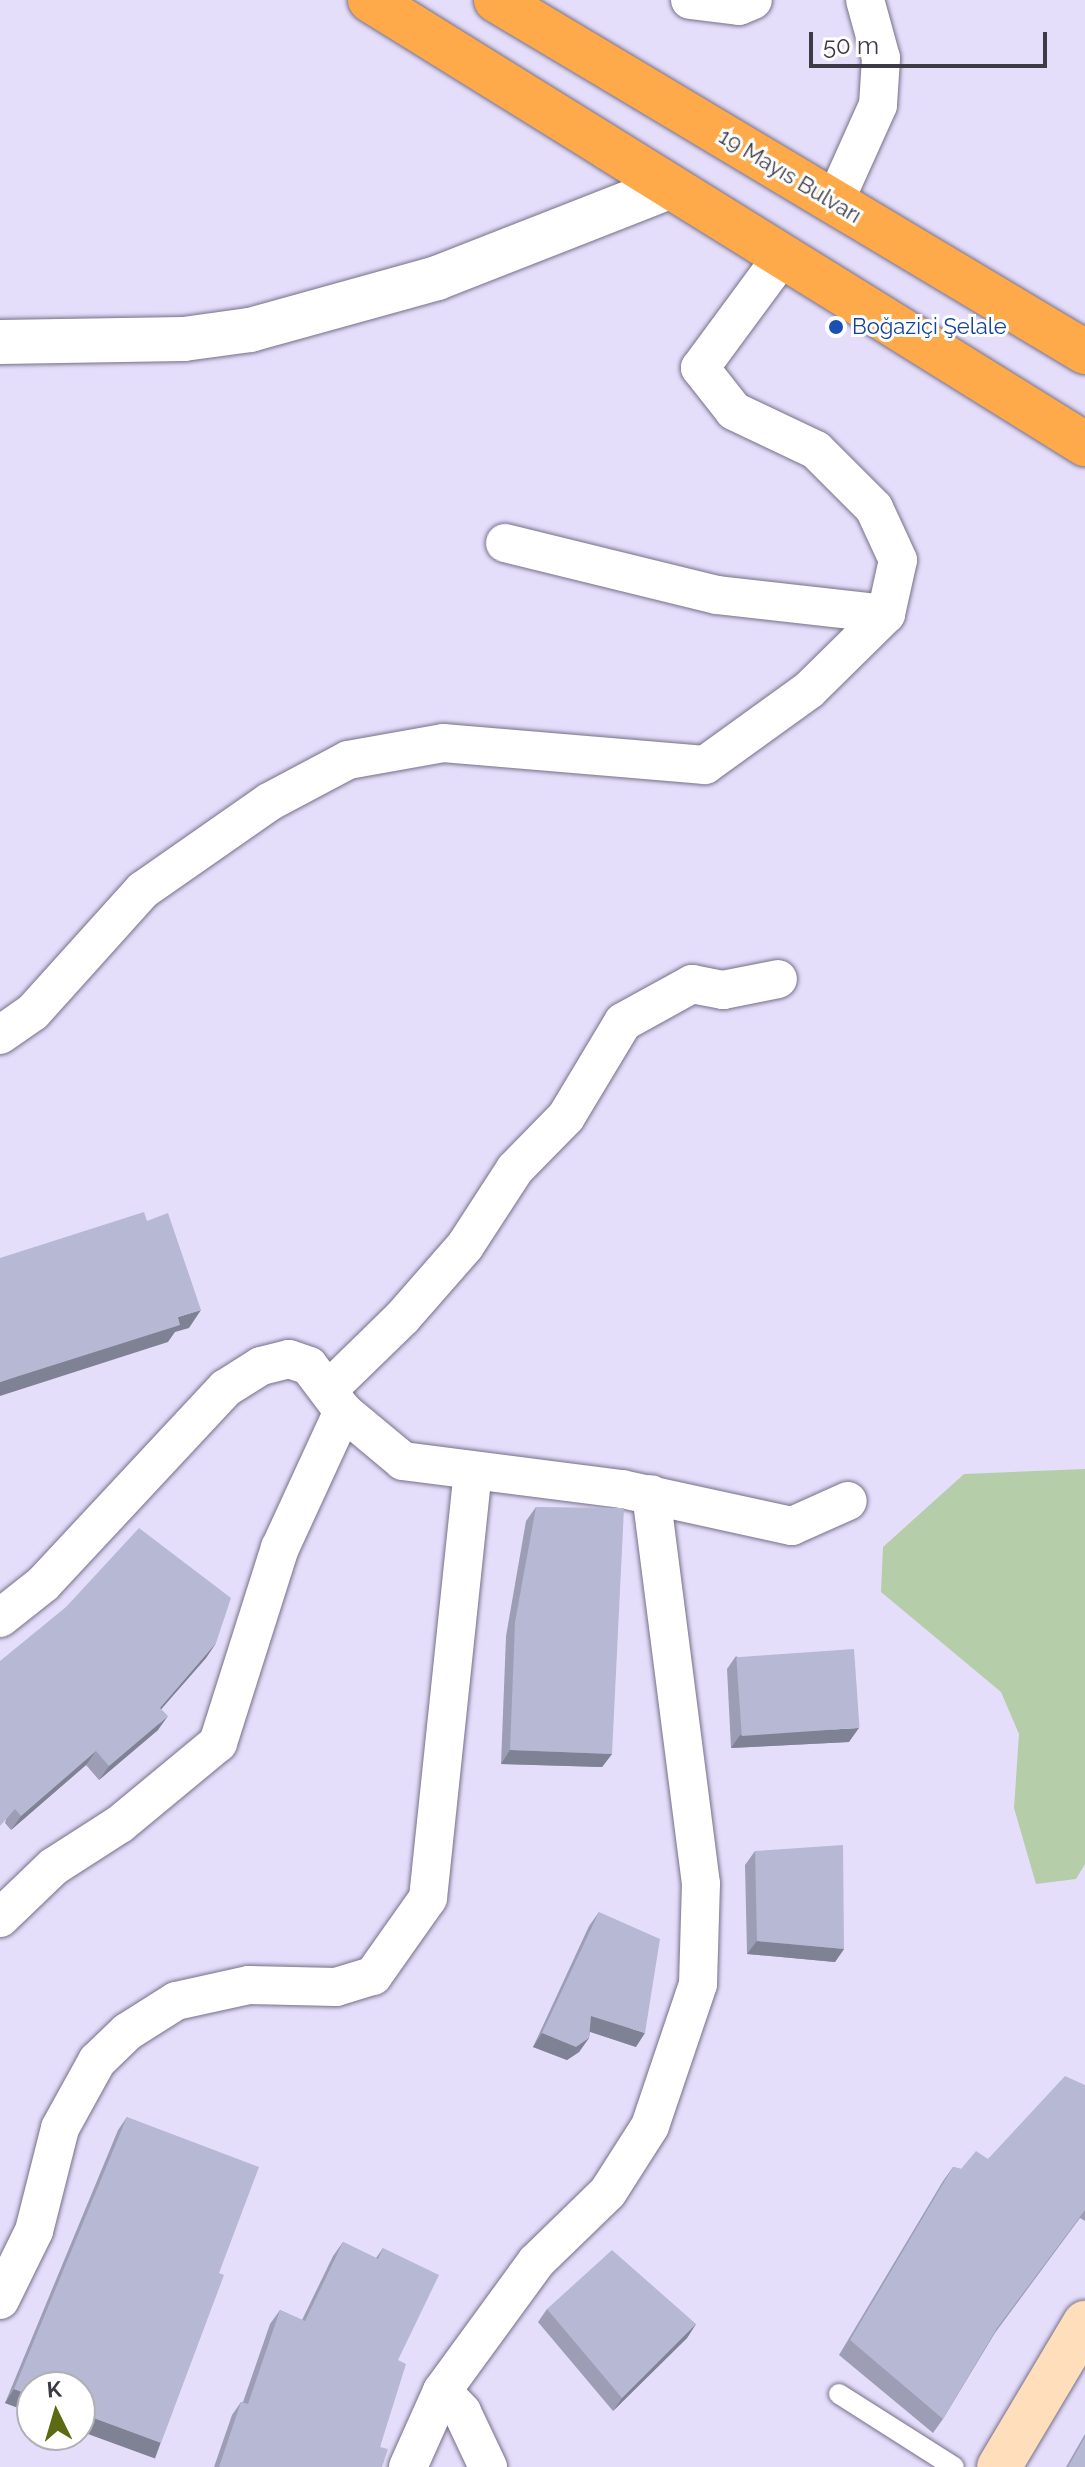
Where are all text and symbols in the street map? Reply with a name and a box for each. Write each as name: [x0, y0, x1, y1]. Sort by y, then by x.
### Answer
scale bar: [813, 16, 1051, 66]
text: 50 m: [823, 31, 879, 60]
street label: 19 Mayıs Bulvarı: [714, 123, 866, 229]
place label: Boğaziçi Şelale: [852, 314, 1007, 340]
marker: Boğaziçi Şelale: [827, 318, 845, 336]
north arrow: [16, 2371, 96, 2451]
text: K: [46, 2375, 63, 2403]

